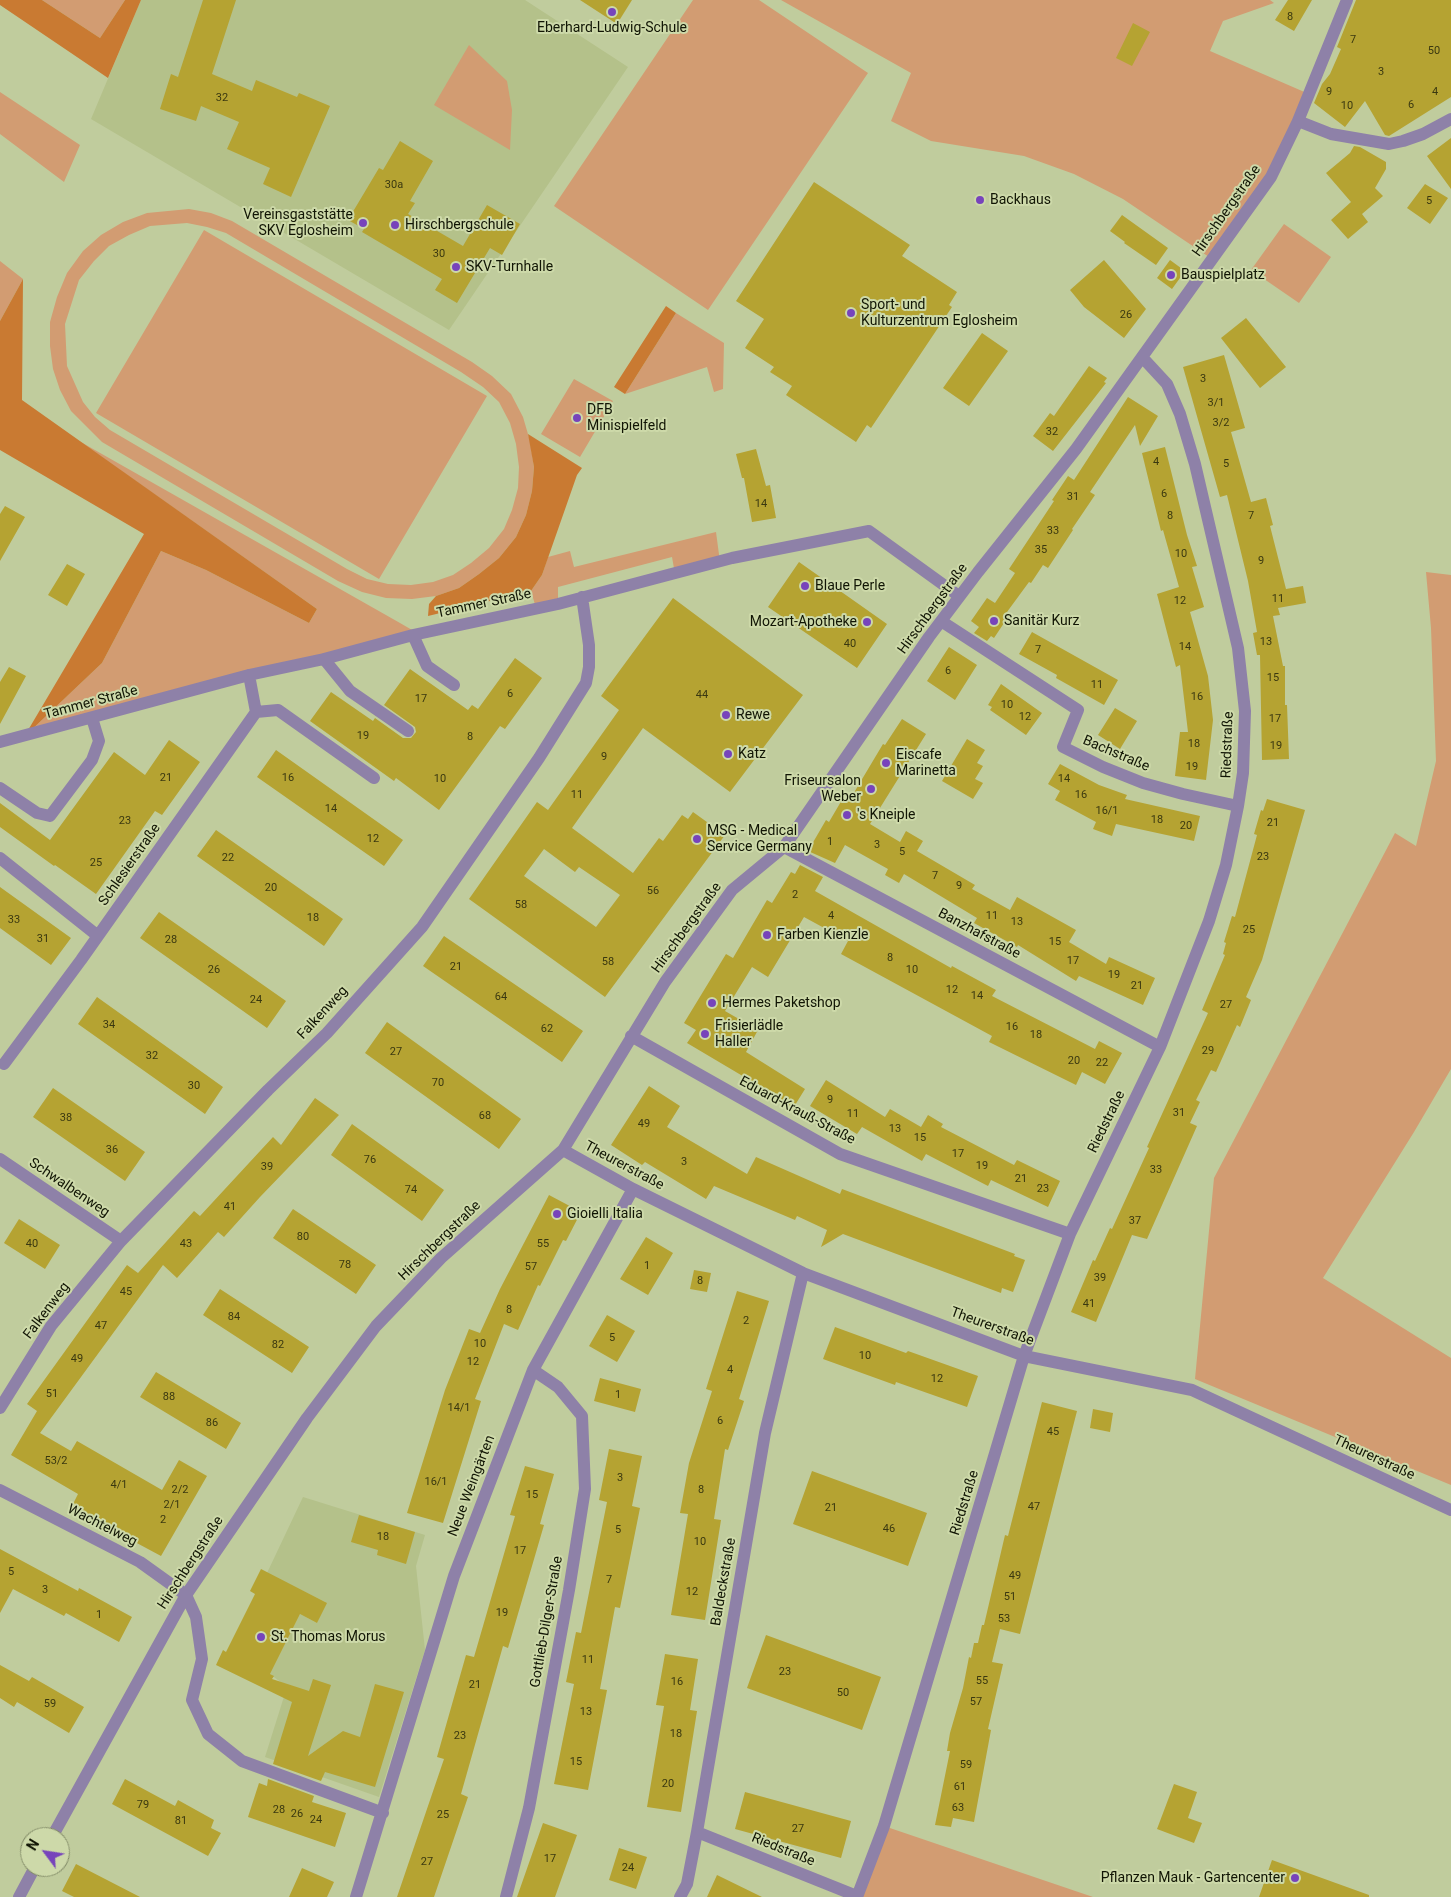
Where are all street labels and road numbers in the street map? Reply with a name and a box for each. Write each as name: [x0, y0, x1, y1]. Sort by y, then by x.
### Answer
street label: Hirschbergstraße: [1189, 162, 1265, 260]
street label: Hirschbergstraße: [895, 560, 971, 658]
street label: Tammer Straße: [435, 586, 533, 622]
street label: Tammer Straße: [42, 682, 140, 724]
street label: Riedstraße: [1218, 711, 1238, 779]
street label: Bachstraße: [1080, 732, 1152, 776]
street label: Schlesierstraße: [95, 821, 165, 909]
street label: Hirschbergstraße: [649, 879, 725, 977]
street label: Banzhafstraße: [935, 905, 1023, 963]
street label: Falkenweg: [294, 983, 352, 1043]
street label: Eduard-Krauß-Straße: [736, 1073, 858, 1149]
street label: Riedstraße: [1085, 1088, 1129, 1156]
street label: Theurerstraße: [581, 1138, 667, 1194]
street label: Schwalbenweg: [25, 1155, 113, 1221]
street label: Hirschbergstraße: [395, 1198, 485, 1284]
street label: Falkenweg: [20, 1279, 74, 1343]
street label: Theurerstraße: [948, 1304, 1036, 1350]
street label: Theurerstraße: [1331, 1432, 1417, 1484]
street label: Neue Weingärten: [445, 1433, 499, 1539]
street label: Riedstraße: [947, 1469, 983, 1537]
street label: Wachtelweg: [64, 1501, 140, 1551]
street label: Hirschbergstraße: [155, 1513, 227, 1613]
street label: Baldeckstraße: [708, 1537, 740, 1627]
street label: Gottlieb-Dilger-Straße: [527, 1555, 567, 1689]
street label: Riedstraße: [749, 1830, 817, 1870]

